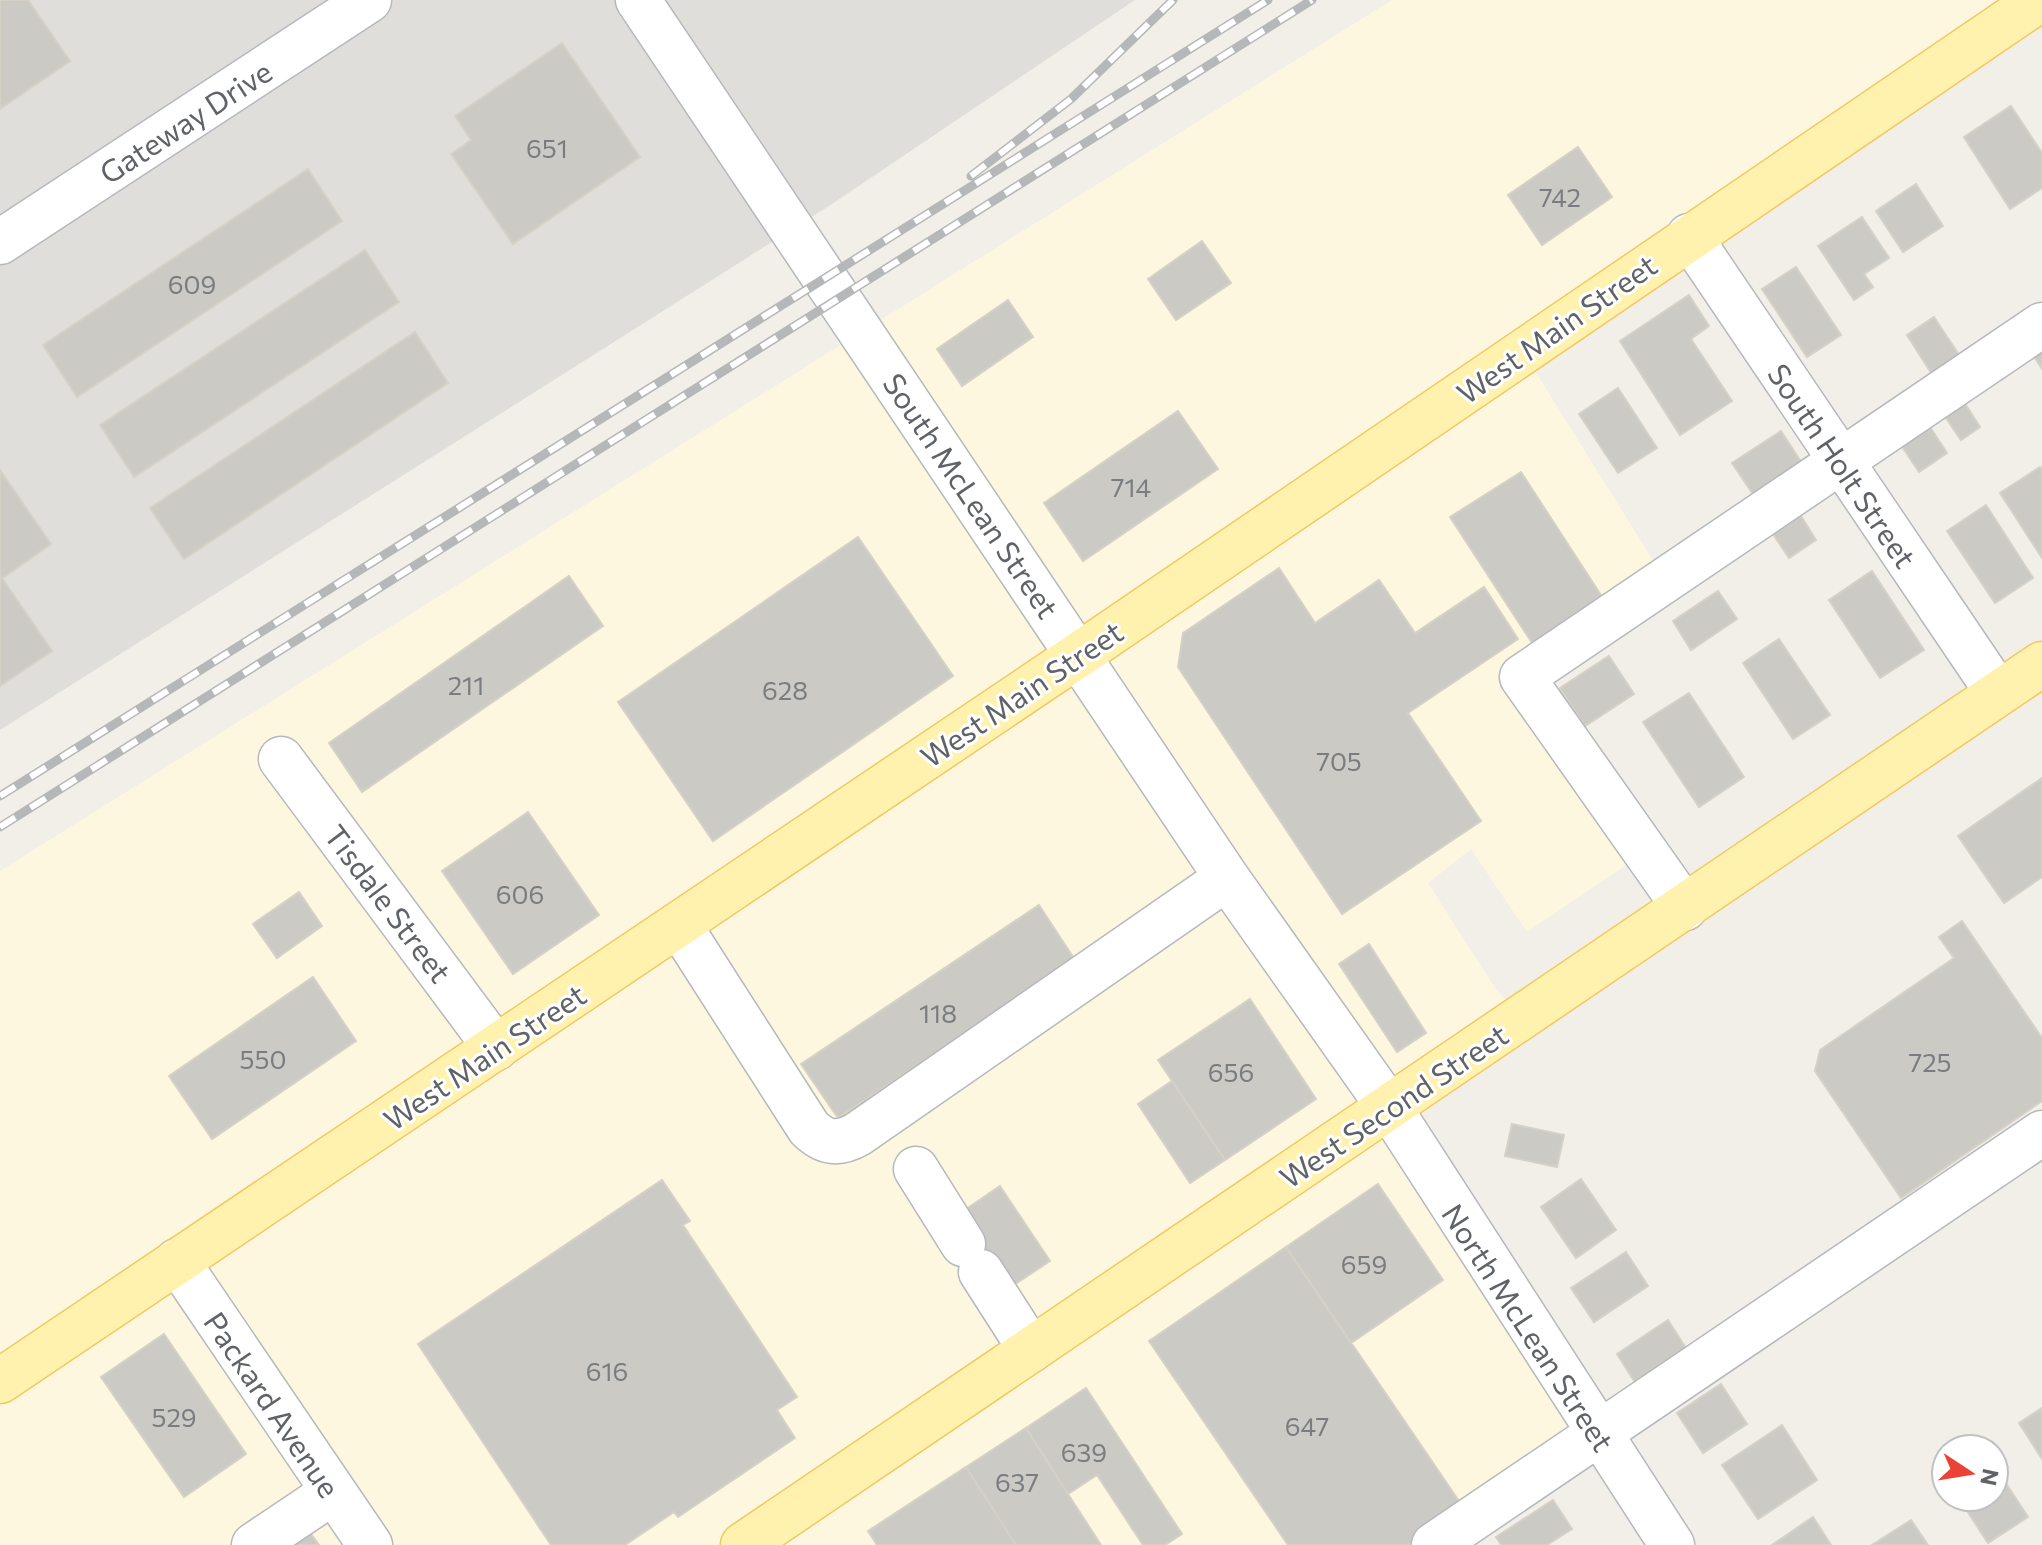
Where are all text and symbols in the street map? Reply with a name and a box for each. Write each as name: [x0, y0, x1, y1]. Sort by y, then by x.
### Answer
street label: Gateway Drive: [92, 52, 278, 190]
house number: 651: [526, 132, 568, 163]
house number: 742: [1539, 181, 1581, 212]
street label: West Main Street: [1449, 245, 1663, 411]
house number: 609: [168, 268, 216, 299]
street label: South Holt Street: [1761, 356, 1925, 574]
street label: South McLean Street: [876, 366, 1068, 624]
house number: 714: [1111, 471, 1151, 502]
street label: West Main Street: [913, 612, 1129, 774]
house number: 211: [448, 669, 484, 700]
house number: 628: [762, 674, 808, 705]
house number: 705: [1316, 745, 1362, 776]
street label: Tisdale Street: [318, 817, 460, 989]
house number: 606: [496, 878, 544, 909]
street label: West Main Street: [376, 975, 592, 1137]
house number: 118: [919, 997, 957, 1028]
street label: West Second Street: [1272, 1015, 1514, 1195]
house number: 550: [240, 1043, 286, 1074]
house number: 725: [1908, 1046, 1952, 1077]
house number: 656: [1208, 1056, 1254, 1087]
street label: North McLean Street: [1435, 1196, 1623, 1458]
house number: 659: [1341, 1248, 1387, 1279]
street label: Packard Avenue: [197, 1304, 349, 1504]
house number: 616: [586, 1355, 628, 1386]
house number: 529: [151, 1401, 197, 1432]
house number: 647: [1285, 1410, 1329, 1441]
north arrow: [1930, 1433, 2010, 1513]
house number: 639: [1061, 1436, 1107, 1467]
house number: 637: [995, 1466, 1039, 1497]
text: N: [1975, 1466, 2005, 1488]

